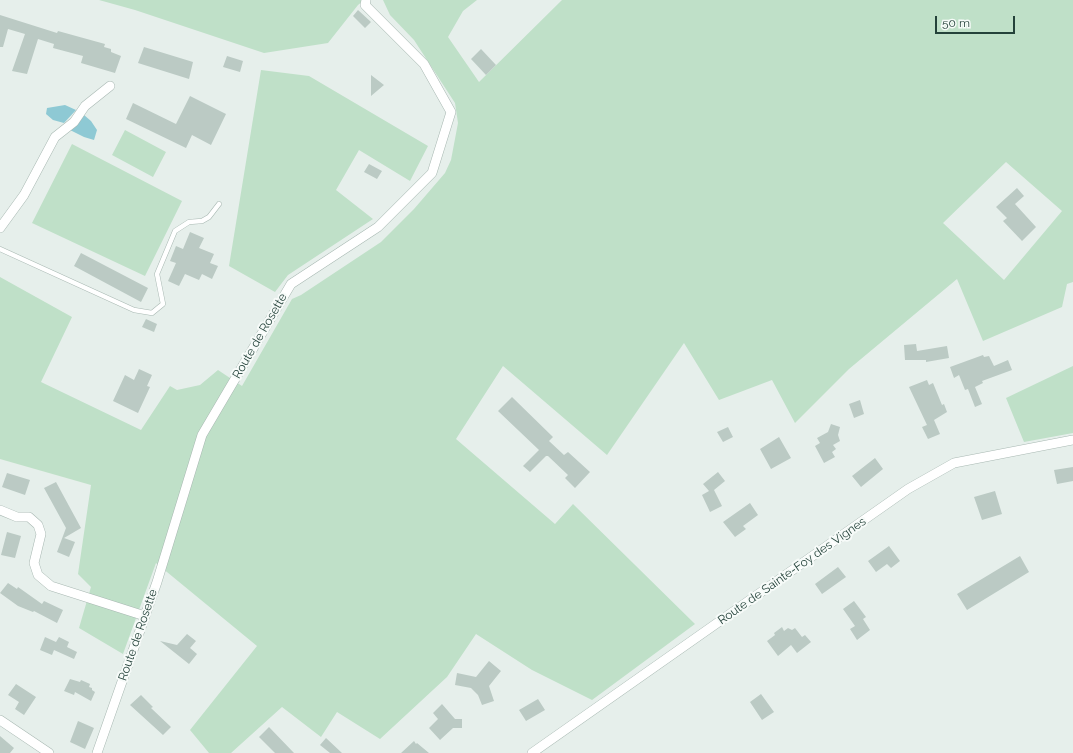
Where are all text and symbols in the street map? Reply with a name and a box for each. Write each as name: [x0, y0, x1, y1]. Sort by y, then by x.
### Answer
scale bar: [937, 8, 1017, 34]
text: 50 m: [942, 16, 970, 30]
street label: Route de Rosette: [230, 291, 290, 381]
street label: Route de Sainte-Foy des Vignes: [715, 514, 869, 628]
street label: Route de Rosette: [116, 587, 160, 683]

